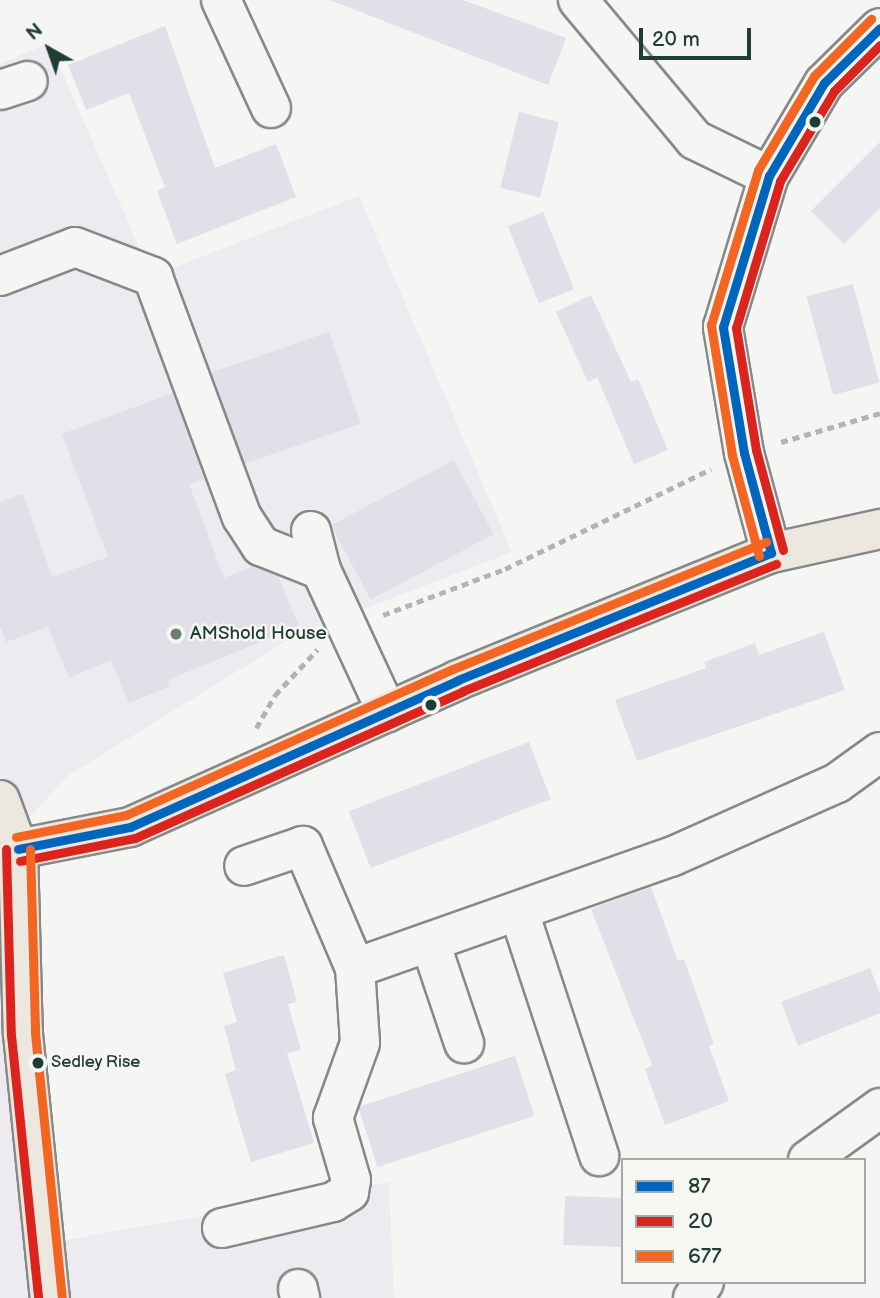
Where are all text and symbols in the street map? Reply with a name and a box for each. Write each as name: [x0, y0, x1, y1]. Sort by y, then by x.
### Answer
north arrow: [14, 14, 84, 84]
scale bar: [642, 14, 754, 58]
text: N: [22, 19, 48, 46]
text: 20 m: [652, 27, 700, 52]
unlabelled marker: [808, 115, 822, 129]
place label: AMShold House: [190, 623, 327, 645]
marker: AMShold House: [168, 626, 184, 642]
unlabelled marker: [424, 698, 438, 712]
place label: Sedley Rise: [51, 1053, 142, 1073]
marker: Sedley Rise: [31, 1056, 45, 1070]
legend: [621, 1158, 866, 1284]
text: 87: [688, 1174, 711, 1199]
text: 20: [688, 1209, 713, 1234]
text: 677: [688, 1244, 721, 1269]

